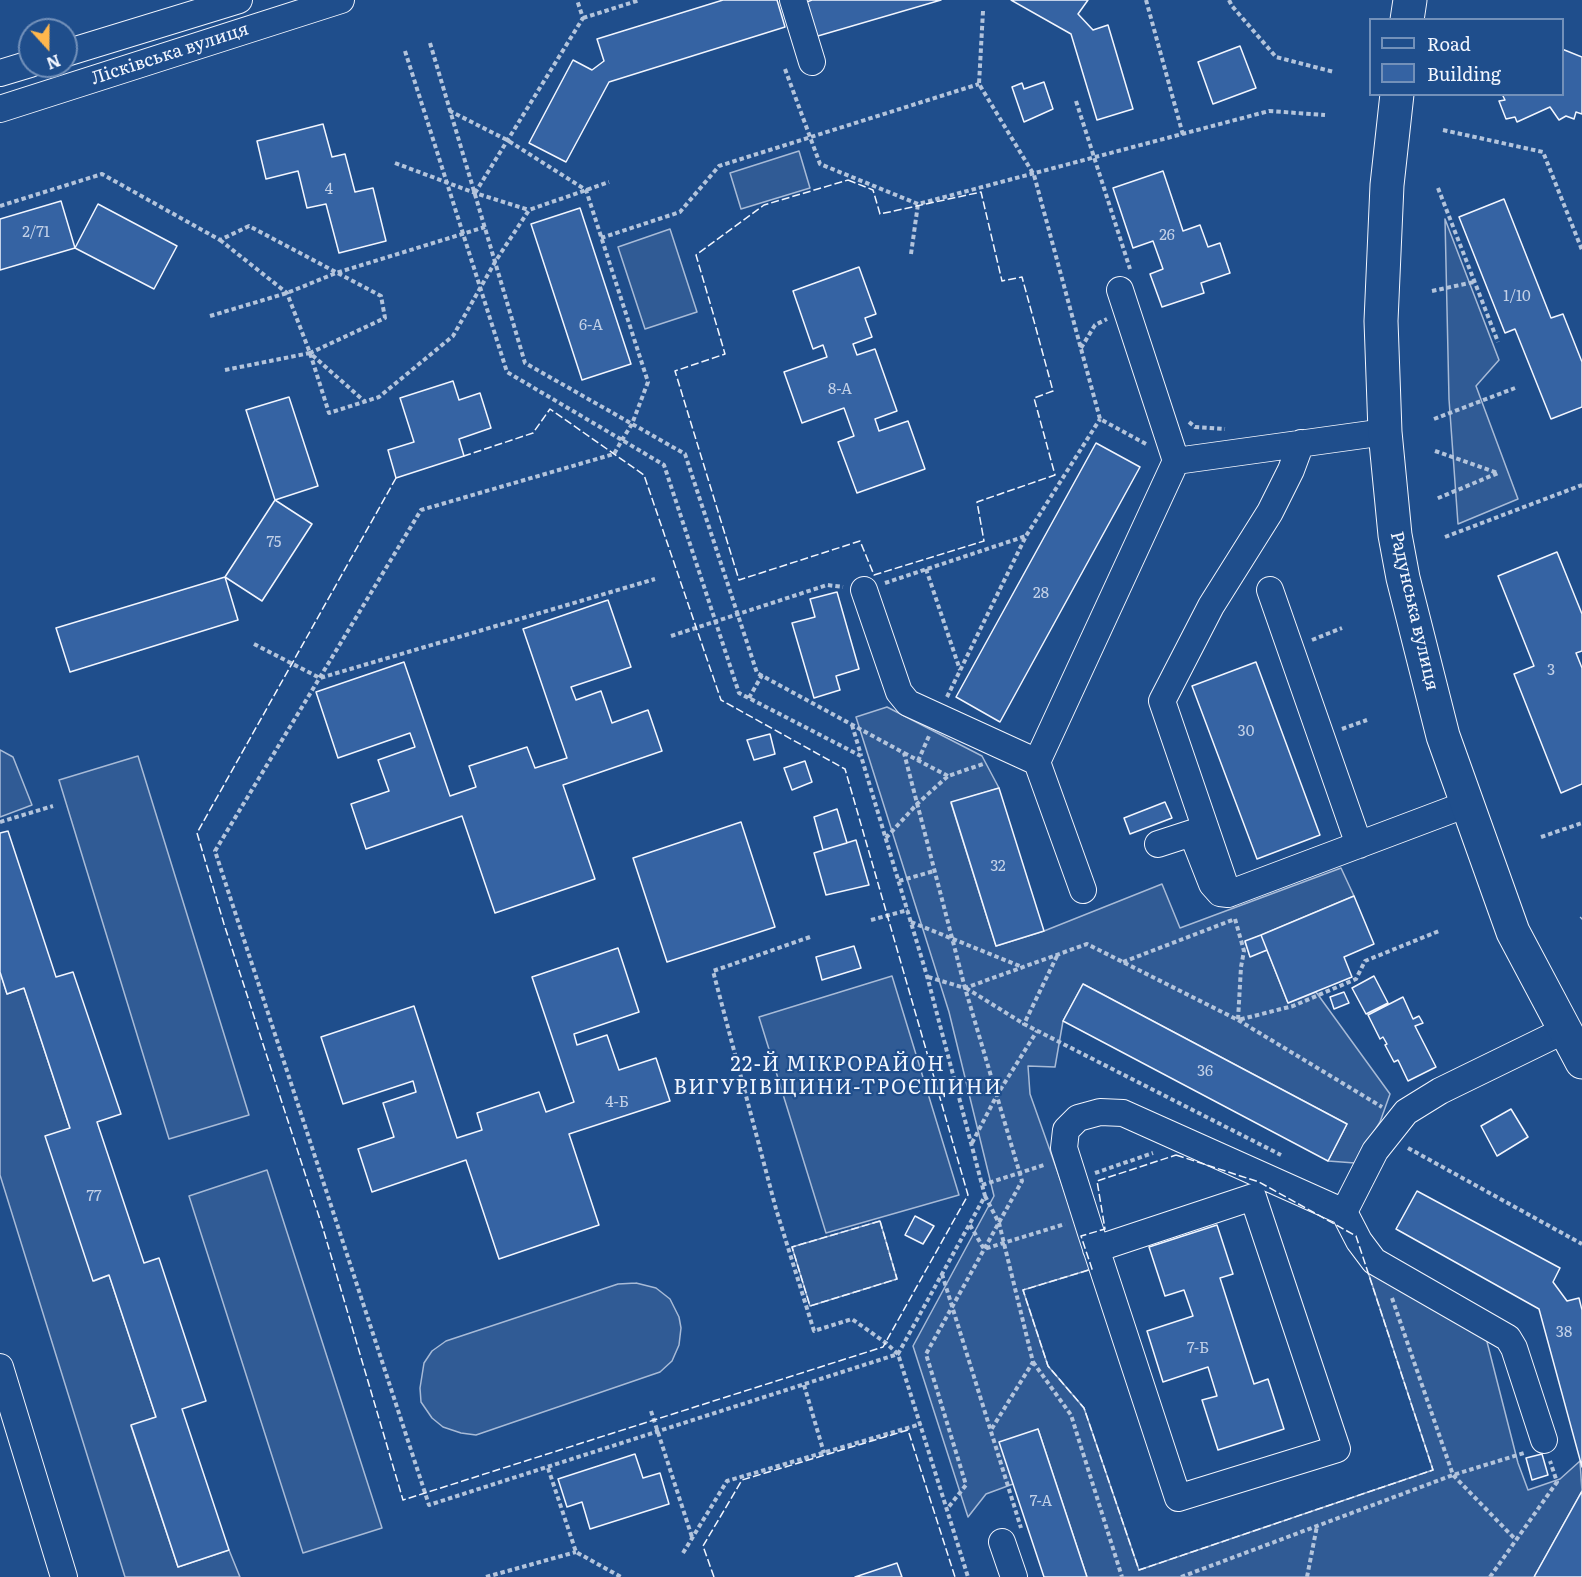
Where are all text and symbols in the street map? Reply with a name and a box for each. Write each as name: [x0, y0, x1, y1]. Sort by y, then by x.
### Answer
north arrow: [18, 18, 78, 78]
street label: Лісківська вулиця: [88, 18, 252, 90]
legend: [1369, 18, 1564, 96]
text: Road: [1427, 30, 1471, 57]
text: N: [43, 49, 64, 77]
text: Building: [1427, 60, 1501, 87]
house number: 4: [325, 181, 333, 199]
house number: 2/71: [22, 224, 50, 242]
house number: 26: [1159, 227, 1175, 245]
house number: 1/10: [1503, 288, 1531, 306]
house number: 6-А: [579, 317, 603, 335]
house number: 8-А: [828, 381, 852, 399]
street label: Радунська вулиця: [1385, 529, 1443, 693]
house number: 75: [267, 534, 281, 552]
house number: 28: [1033, 585, 1049, 603]
house number: 3: [1547, 662, 1555, 680]
house number: 30: [1238, 723, 1254, 741]
house number: 32: [990, 858, 1006, 876]
district label: 22-Й МІКРОРАЙОН ВИГУРІВЩИНИ-ТРОЄЩИНИ: [674, 1053, 1002, 1100]
house number: 36: [1197, 1063, 1213, 1081]
house number: 4-Б: [605, 1094, 629, 1112]
house number: 77: [86, 1188, 102, 1206]
house number: 38: [1556, 1324, 1572, 1342]
house number: 7-Б: [1187, 1340, 1209, 1358]
house number: 7-А: [1030, 1493, 1052, 1511]

